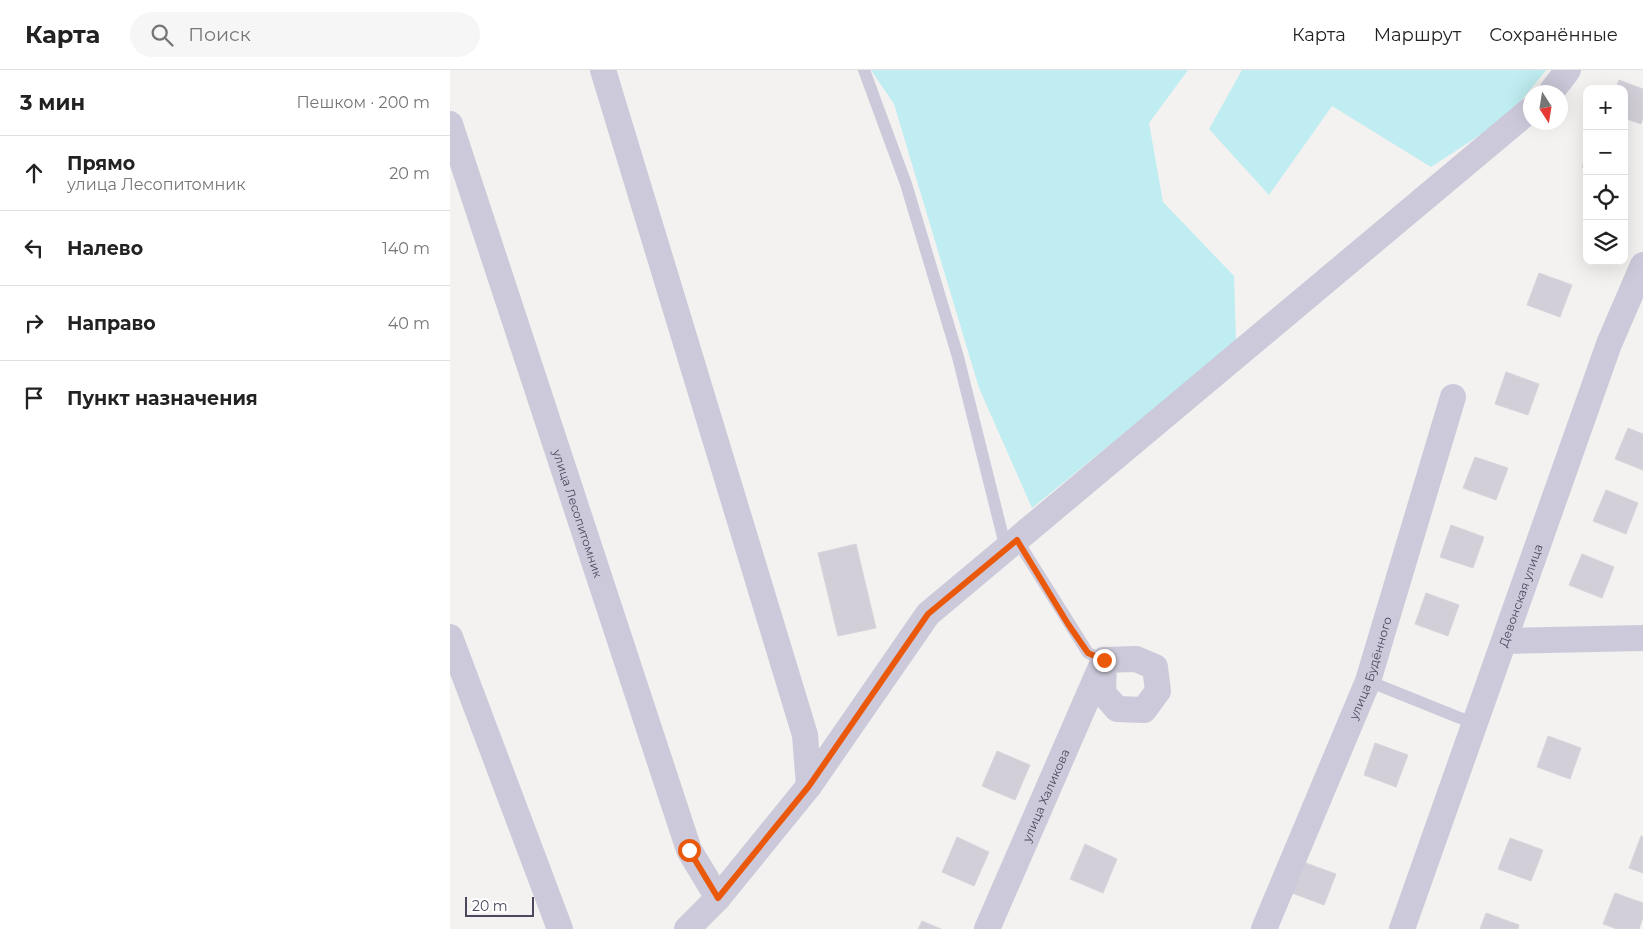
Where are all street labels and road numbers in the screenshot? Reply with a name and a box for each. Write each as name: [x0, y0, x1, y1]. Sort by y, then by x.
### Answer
street label: улица Лесопитомник: [550, 446, 606, 579]
street label: Девонская улица: [1495, 542, 1545, 649]
street label: улица Будённого: [1345, 614, 1394, 722]
street label: улица Халикова: [1018, 746, 1072, 845]

